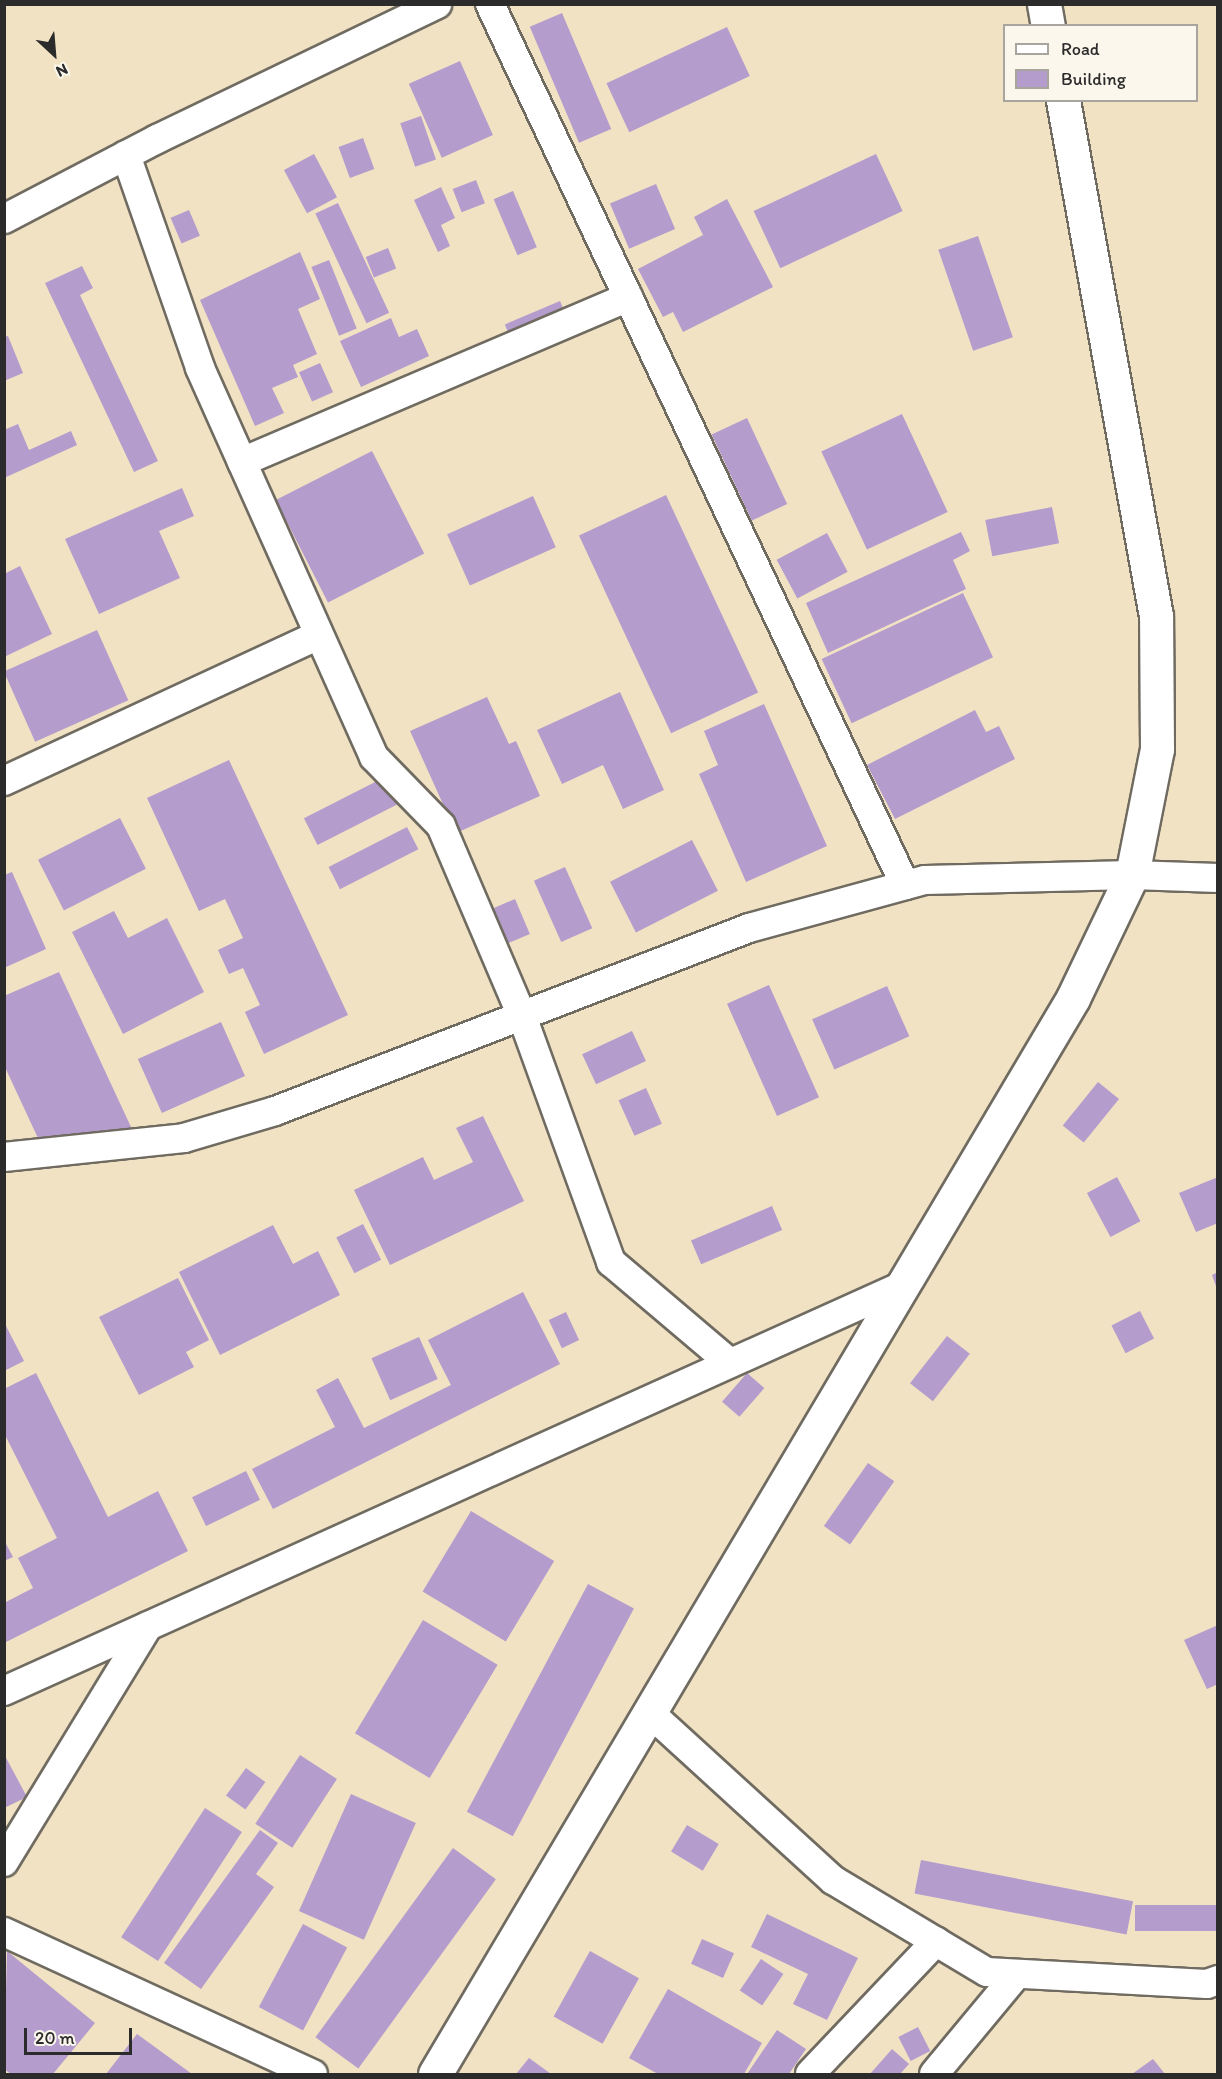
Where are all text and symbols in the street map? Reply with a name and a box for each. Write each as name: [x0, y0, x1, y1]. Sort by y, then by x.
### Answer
north arrow: [24, 24, 84, 84]
legend: [1003, 24, 1198, 102]
text: Road: [1061, 38, 1100, 60]
text: N: [53, 60, 71, 82]
text: Building: [1061, 68, 1126, 90]
scale bar: [27, 2016, 135, 2054]
text: 20 m: [35, 2027, 75, 2049]

